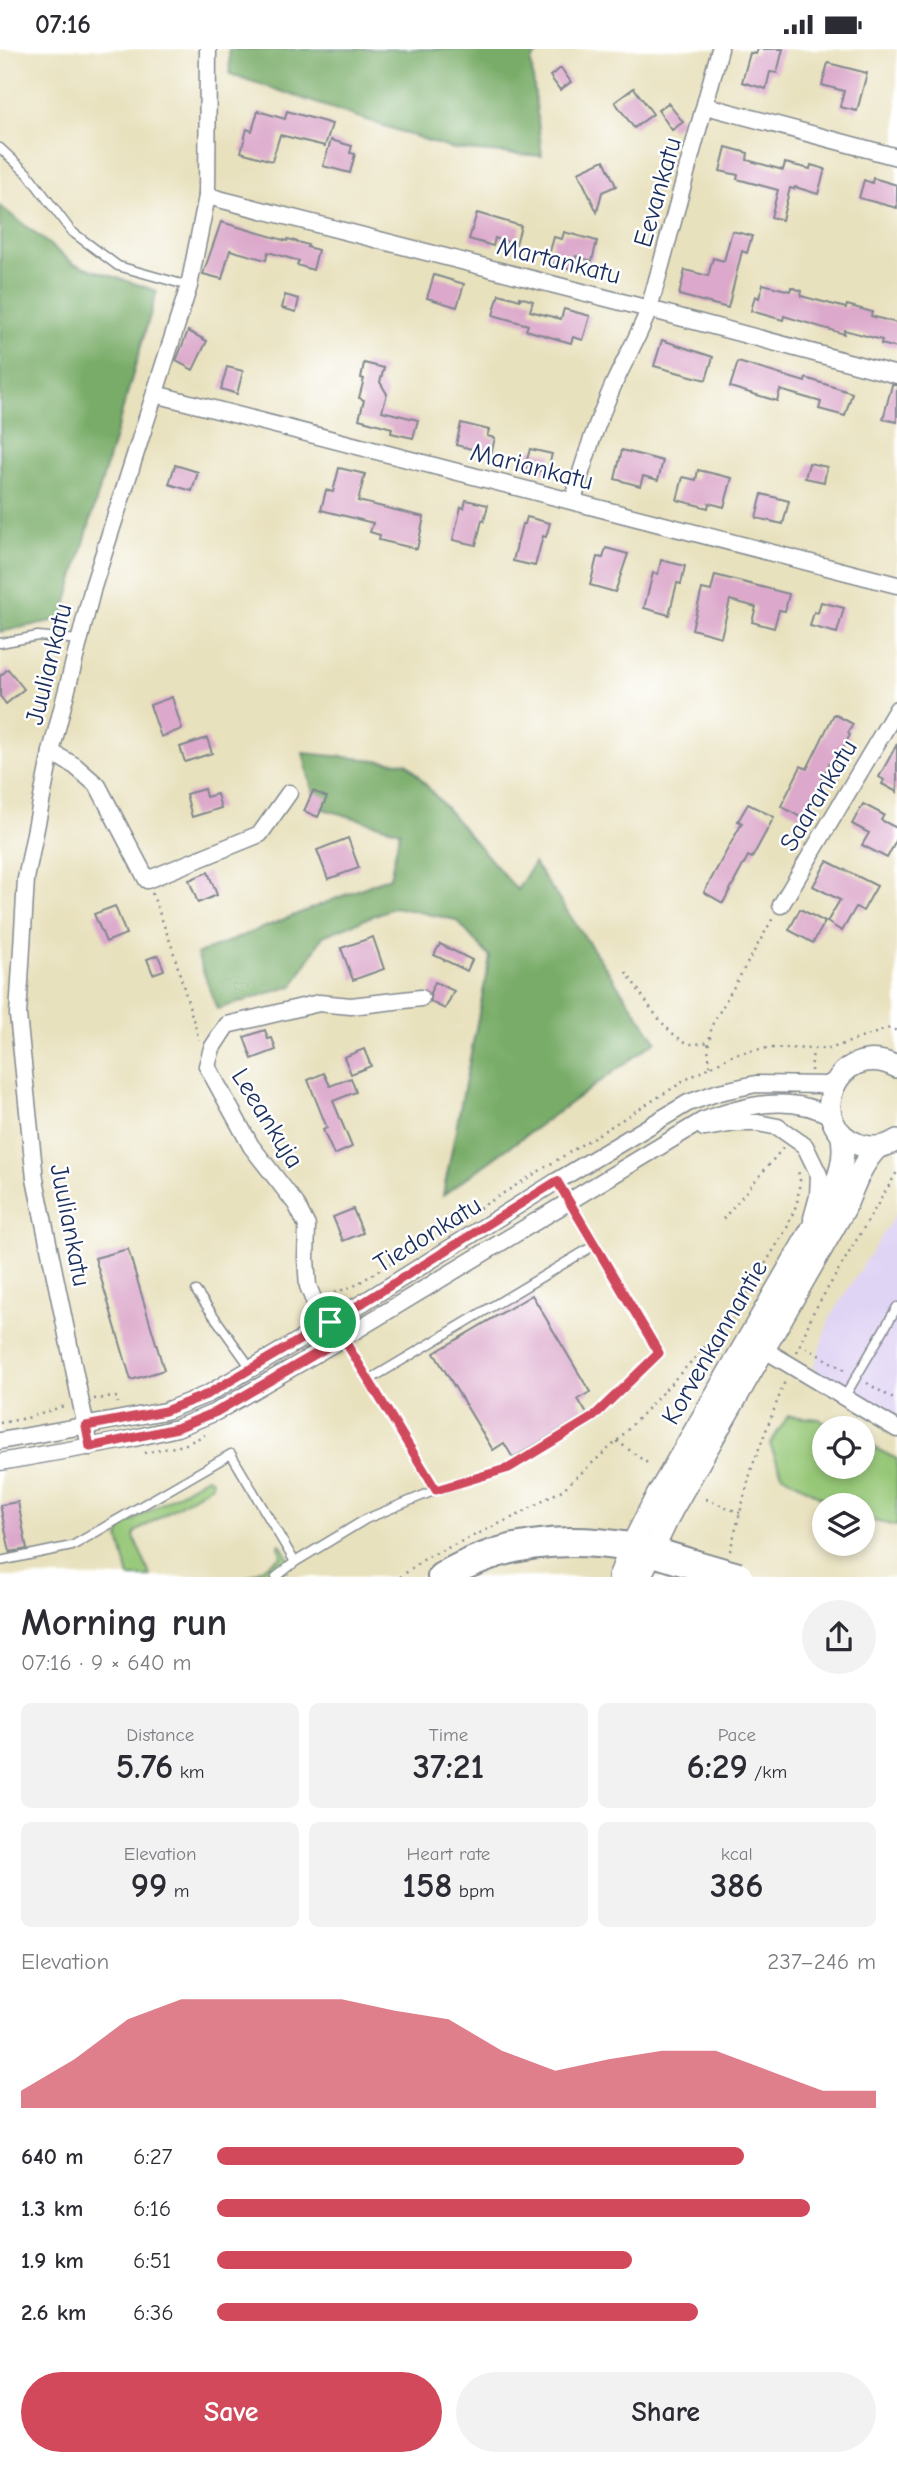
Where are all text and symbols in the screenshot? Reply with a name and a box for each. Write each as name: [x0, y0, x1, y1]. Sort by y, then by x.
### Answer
text: 07:16: [35, 10, 91, 40]
street label: Eevankatu: [628, 134, 688, 251]
street label: Martankatu: [494, 231, 624, 291]
street label: Mariankatu: [467, 437, 596, 497]
street label: Juuliankatu: [19, 600, 79, 728]
street label: Saarankatu: [774, 734, 864, 857]
street label: Leeankuja: [225, 1063, 310, 1174]
street label: Juuliankatu: [43, 1161, 97, 1289]
street label: Tiedonkatu: [368, 1190, 487, 1280]
street label: Korvenkannantie: [656, 1255, 774, 1430]
pin: [300, 1292, 360, 1352]
icon: arrive: [311, 1303, 349, 1341]
map controls: [812, 1416, 875, 1556]
button: locate: [812, 1416, 875, 1479]
button: layers: [812, 1493, 875, 1556]
button: share: [802, 1600, 876, 1674]
text: Morning run: [21, 1601, 227, 1645]
text: 07:16 · 9 × 640 m: [21, 1649, 192, 1676]
text: Distance: [126, 1724, 194, 1746]
text: Time: [429, 1724, 468, 1746]
text: Pace: [718, 1724, 756, 1746]
text: 5.76: [116, 1746, 173, 1787]
text: 37:21: [413, 1746, 484, 1787]
text: 6:29: [686, 1746, 748, 1787]
text: km: [173, 1761, 205, 1783]
text: /km: [748, 1761, 787, 1783]
text: Elevation: [124, 1843, 197, 1865]
text: Heart rate: [407, 1843, 490, 1865]
text: kcal: [721, 1843, 753, 1865]
text: 99: [131, 1865, 167, 1906]
text: 158: [402, 1865, 452, 1906]
text: 386: [710, 1865, 764, 1906]
text: m: [167, 1880, 190, 1902]
text: bpm: [452, 1880, 495, 1902]
text: Elevation: [21, 1948, 109, 1975]
text: 237–246 m: [767, 1948, 876, 1975]
text: 640 m: [21, 2143, 83, 2170]
text: 6:27: [133, 2143, 173, 2170]
text: 1.3 km: [21, 2195, 83, 2222]
text: 6:16: [133, 2195, 171, 2222]
text: 1.9 km: [21, 2247, 84, 2274]
text: 6:51: [133, 2247, 171, 2274]
text: 2.6 km: [21, 2299, 86, 2326]
text: 6:36: [133, 2299, 174, 2326]
button: Save: [21, 2372, 442, 2452]
button: Share: [456, 2372, 876, 2452]

